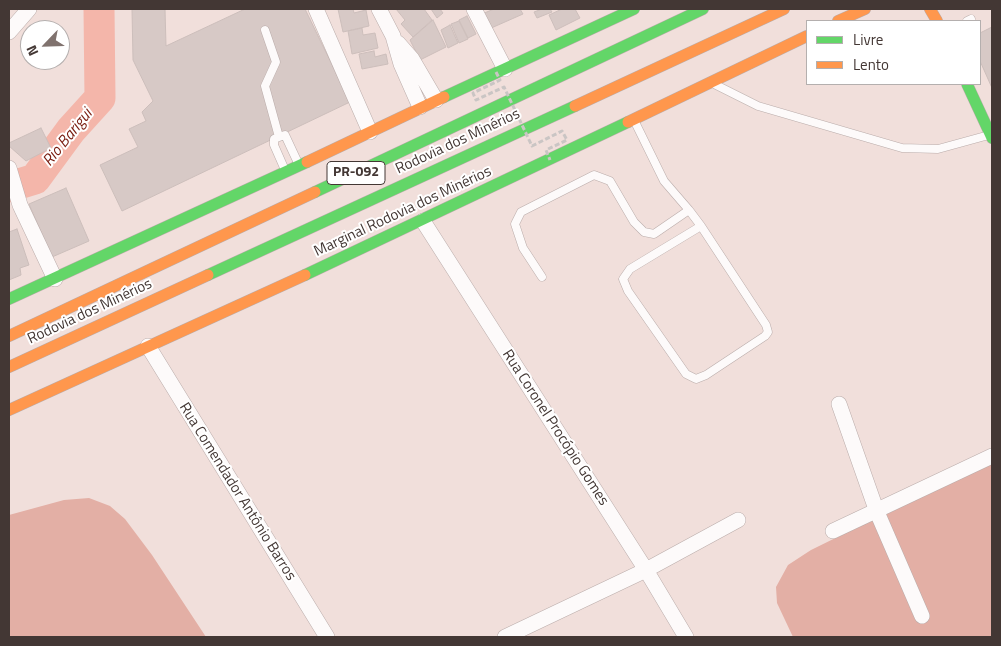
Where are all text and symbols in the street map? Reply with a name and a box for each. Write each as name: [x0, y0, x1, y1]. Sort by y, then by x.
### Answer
north arrow: [20, 20, 70, 70]
legend: [806, 20, 981, 85]
text: Livre: [853, 28, 883, 51]
text: N: [20, 42, 43, 60]
text: Lento: [853, 53, 889, 76]
street label: Rodovia dos Minérios: [393, 105, 523, 179]
water label: Rio Barigui: [39, 106, 97, 170]
road number: PR-092: [327, 162, 385, 184]
street label: Marginal Rodovia dos Minérios: [311, 163, 495, 261]
street label: Rodovia dos Minérios: [25, 275, 155, 349]
street label: Rua Coronel Procópio Gomes: [498, 347, 612, 509]
street label: Rua Comendador Antônio Barros: [175, 400, 299, 584]

